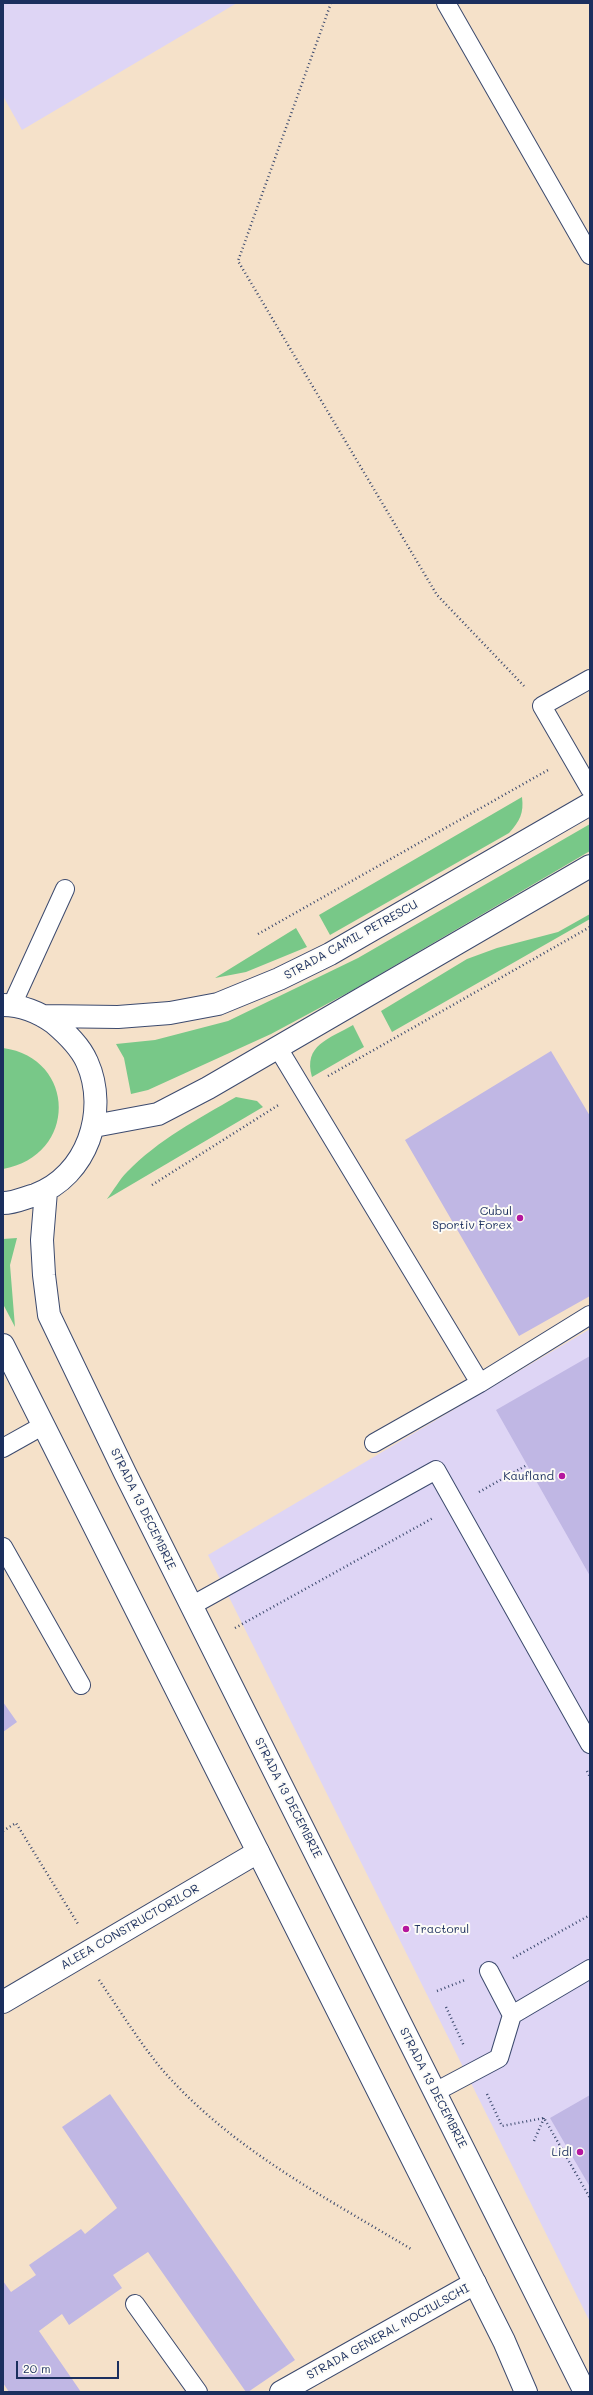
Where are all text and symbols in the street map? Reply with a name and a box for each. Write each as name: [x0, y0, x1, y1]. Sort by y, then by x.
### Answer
street label: STRADA CAMIL PETRESCU: [282, 897, 420, 983]
place label: Cubul Sportiv Forex: [432, 1204, 512, 1232]
marker: Cubul Sportiv Forex: [515, 1213, 525, 1223]
street label: STRADA 13 DECEMBRIE: [107, 1446, 179, 1572]
place label: Kaufland: [503, 1469, 554, 1483]
marker: Kaufland: [557, 1471, 567, 1481]
street label: STRADA 13 DECEMBRIE: [251, 1735, 325, 1861]
street label: ALEEA CONSTRUCTORILOR: [58, 1881, 202, 1973]
place label: Tractorul: [414, 1922, 469, 1936]
marker: Tractorul: [401, 1924, 411, 1934]
street label: STRADA 13 DECEMBRIE: [396, 2025, 470, 2151]
place label: Lidl: [551, 2145, 572, 2159]
marker: Lidl: [575, 2147, 585, 2157]
street label: STRADA GENERAL MOCIULSCHI: [304, 2281, 472, 2383]
scale bar: [18, 2353, 121, 2379]
text: 20 m: [23, 2360, 51, 2376]

